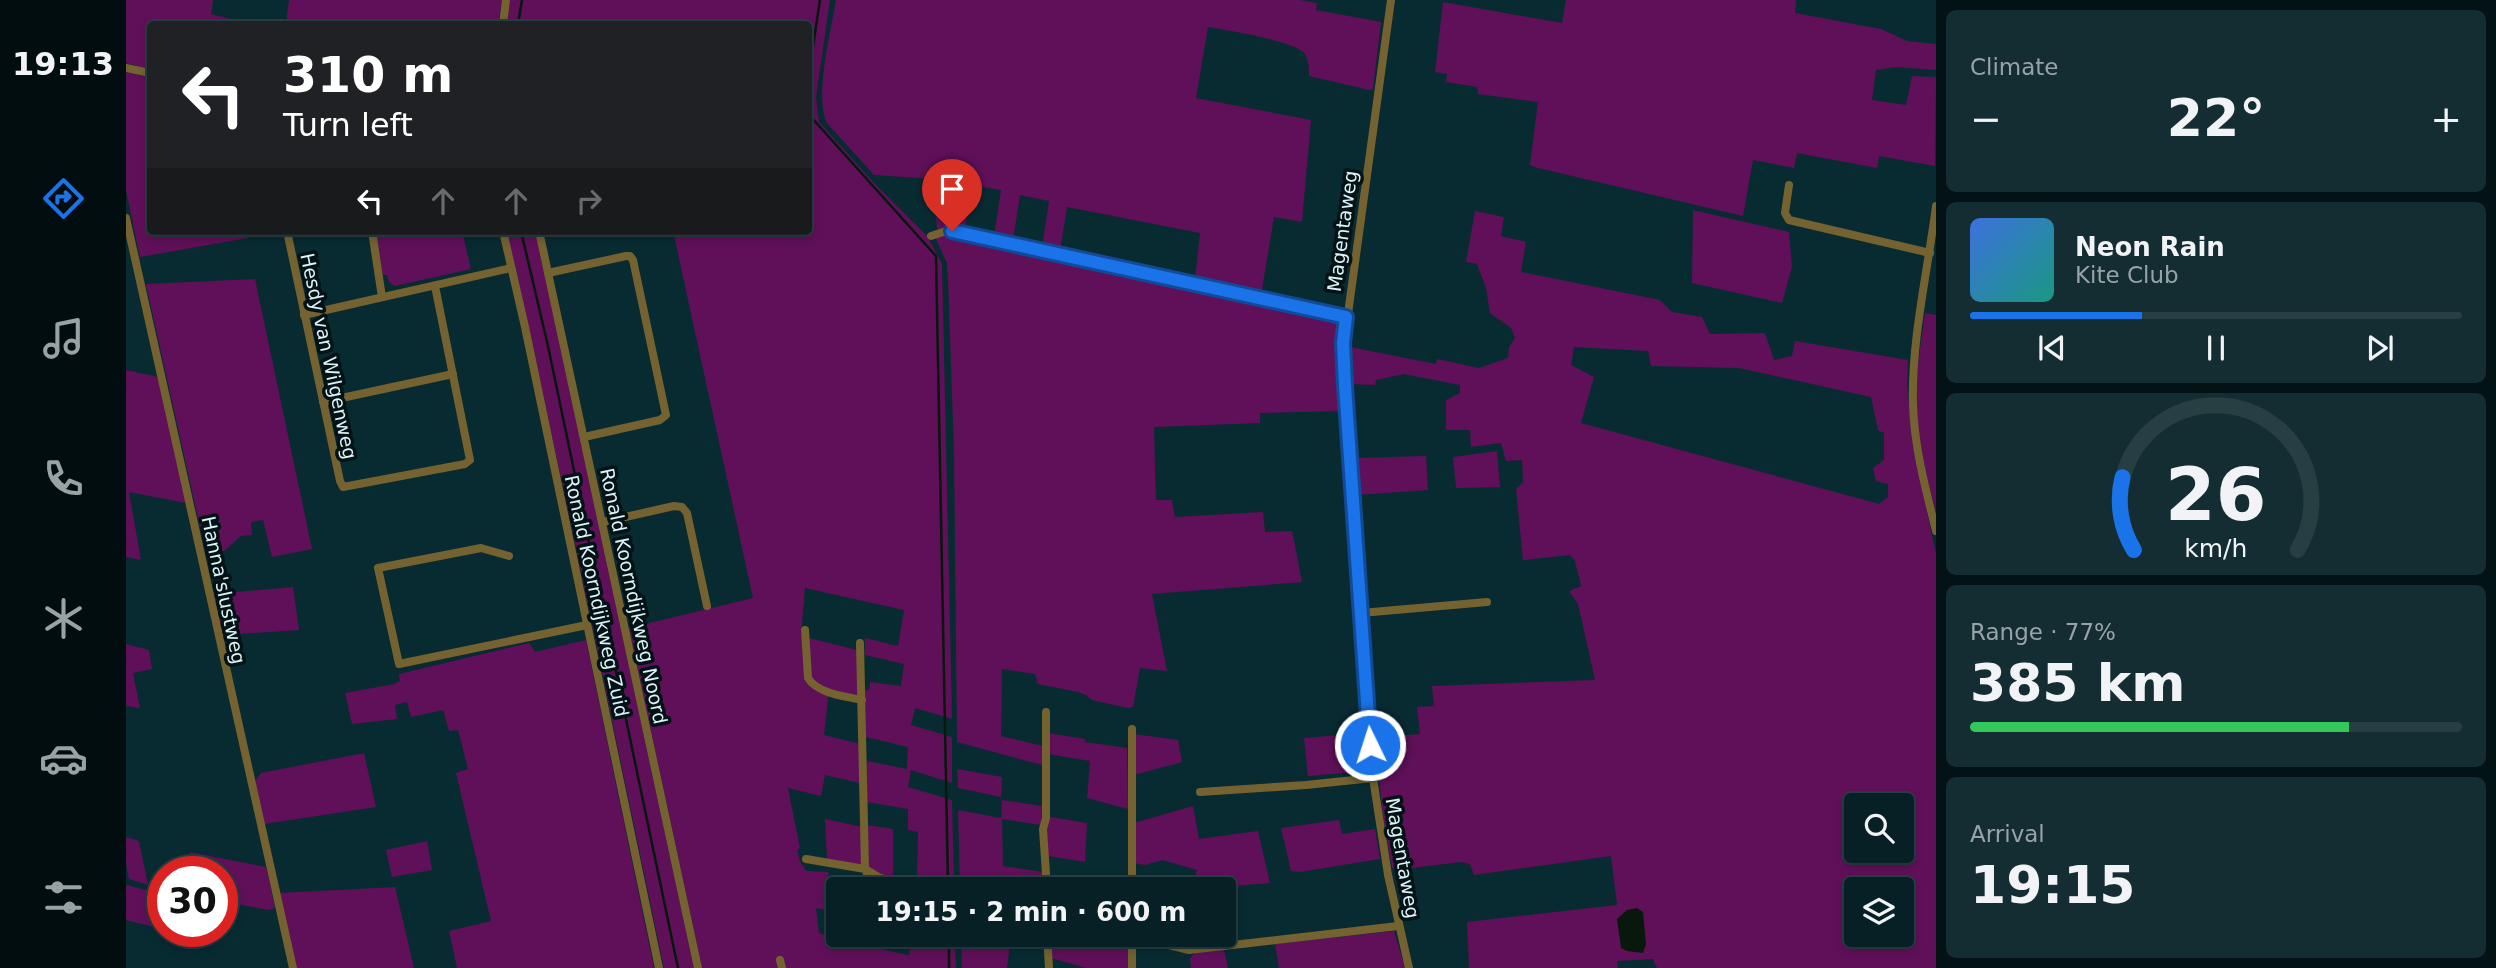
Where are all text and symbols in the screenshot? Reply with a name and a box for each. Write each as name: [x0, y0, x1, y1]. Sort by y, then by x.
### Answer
text: 19:13: [12, 45, 114, 83]
text: 310 m: [283, 47, 453, 104]
icon: left: [168, 49, 259, 140]
text: Climate: [1970, 54, 2059, 80]
text: 22°: [2167, 88, 2265, 148]
text: −: [1970, 97, 2002, 141]
text: +: [2430, 97, 2462, 141]
text: Turn left: [283, 106, 413, 144]
pin: [922, 159, 982, 231]
street label: Magentaweg: [1323, 169, 1361, 293]
icon: arrive: [933, 170, 971, 208]
icon: directions: [39, 174, 88, 223]
icon: left: [351, 182, 389, 220]
icon: ahead: [424, 182, 462, 220]
icon: ahead: [497, 182, 535, 220]
icon: right: [570, 182, 608, 220]
text: Neon Rain: [2075, 232, 2225, 262]
street label: Hesdy van Wilgenweg: [296, 251, 362, 461]
text: Kite Club: [2075, 262, 2179, 288]
icon: music: [39, 314, 88, 363]
icon: previous: [2033, 329, 2071, 367]
icon: pause: [2197, 329, 2235, 367]
icon: next: [2361, 329, 2399, 367]
text: 26: [2165, 452, 2267, 537]
icon: phone: [39, 454, 88, 503]
street label: Ronald Koorndijkweg Noord: [596, 466, 672, 726]
street label: Ronald Koorndijkweg Zuid: [561, 473, 633, 719]
street label: Hanna'slustweg: [198, 514, 250, 666]
text: km/h: [2184, 534, 2248, 563]
icon: climate: [39, 594, 88, 643]
text: Range · 77%: [1970, 619, 2116, 645]
text: 385 km: [1970, 653, 2185, 713]
position arrow: [1333, 708, 1407, 782]
icon: car: [39, 734, 88, 783]
map controls: [1844, 793, 1914, 947]
button: search: [1844, 793, 1914, 863]
street label: Magentaweg: [1382, 796, 1424, 920]
text: Arrival: [1970, 821, 2045, 847]
text: 19:15: [1970, 855, 2136, 915]
speed limit sign: 30: [147, 856, 238, 947]
icon: filters: [39, 873, 88, 922]
button: layers: [1844, 877, 1914, 947]
text: 19:15 · 2 min · 600 m: [876, 897, 1186, 927]

